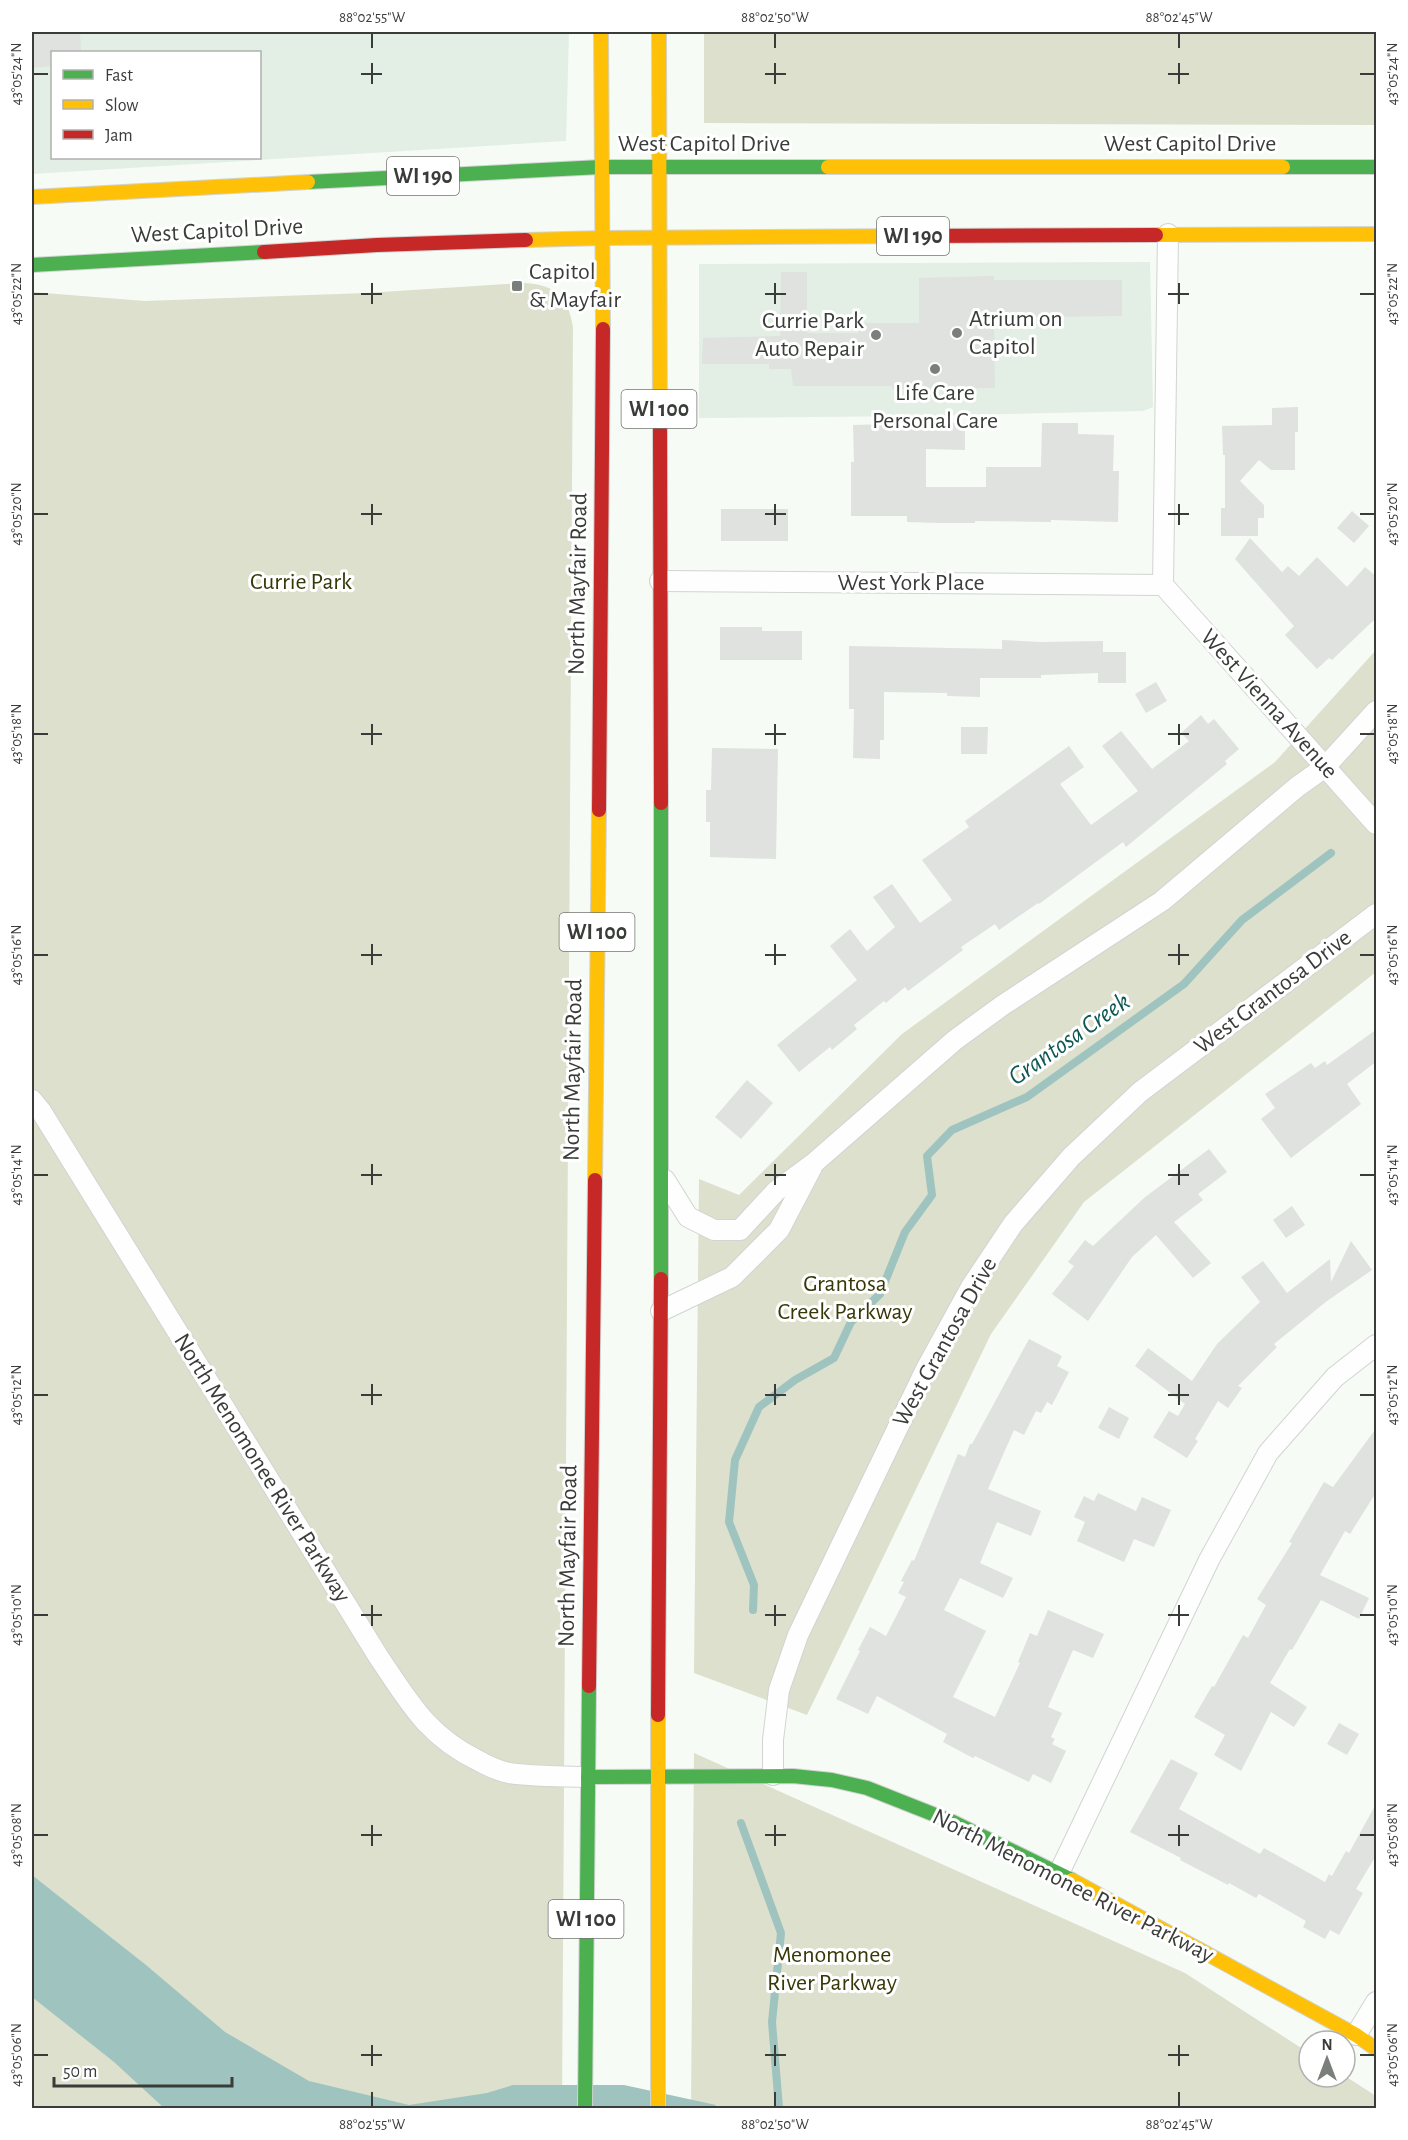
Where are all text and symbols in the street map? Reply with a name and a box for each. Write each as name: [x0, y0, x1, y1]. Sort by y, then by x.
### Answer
text: 88°02'55"W: [339, 10, 406, 25]
text: 88°02'50"W: [741, 10, 810, 25]
text: 88°02'45"W: [1145, 10, 1213, 25]
text: 43°05'24"N: [9, 43, 24, 105]
text: 43°05'24"N: [1385, 43, 1400, 105]
legend: [51, 51, 261, 159]
text: Fast: [105, 67, 133, 85]
text: Slow: [105, 97, 138, 115]
text: Jam: [105, 127, 133, 145]
street label: West Capitol Drive: [618, 132, 790, 156]
street label: West Capitol Drive: [1104, 132, 1276, 156]
road number: WI 190: [387, 157, 459, 195]
street label: West Capitol Drive: [130, 215, 304, 247]
road number: WI 190: [877, 217, 949, 255]
place label: Capitol & Mayfair: [529, 260, 621, 312]
text: 43°05'22"N: [9, 263, 24, 325]
text: 43°05'22"N: [1385, 263, 1400, 325]
marker: Capitol & Mayfair: [510, 279, 524, 293]
place label: Atrium on Capitol: [969, 307, 1063, 359]
place label: Currie Park Auto Repair: [755, 309, 864, 361]
marker: Atrium on Capitol: [950, 326, 964, 340]
marker: Currie Park Auto Repair: [869, 328, 883, 342]
marker: Life Care Personal Care: [928, 362, 942, 376]
place label: Life Care Personal Care: [872, 381, 998, 433]
road number: WI 100: [622, 390, 696, 428]
text: 43°05'20"N: [9, 482, 24, 546]
text: 43°05'20"N: [1385, 482, 1400, 546]
street label: North Mayfair Road: [564, 493, 592, 675]
park label: Currie Park: [250, 570, 352, 594]
street label: West York Place: [837, 571, 985, 595]
street label: West Vienna Avenue: [1196, 625, 1342, 783]
text: 43°05'18"N: [9, 703, 24, 765]
text: 43°05'18"N: [1385, 703, 1400, 765]
road number: WI 100: [560, 913, 634, 951]
text: 43°05'16"N: [9, 924, 24, 986]
text: 43°05'16"N: [1385, 924, 1400, 986]
street label: West Grantosa Drive: [1190, 925, 1356, 1059]
street label: North Mayfair Road: [559, 979, 587, 1161]
water label: Grantosa Creek: [1004, 988, 1134, 1090]
text: 43°05'14"N: [9, 1144, 24, 1206]
text: 43°05'14"N: [1385, 1144, 1400, 1206]
street label: West Grantosa Drive: [889, 1253, 1001, 1431]
park label: Grantosa Creek Parkway: [778, 1272, 913, 1324]
street label: North Menomonee River Parkway: [169, 1329, 355, 1607]
text: 43°05'12"N: [9, 1365, 24, 1425]
text: 43°05'12"N: [1385, 1365, 1400, 1425]
street label: North Mayfair Road: [554, 1465, 582, 1647]
text: 43°05'10"N: [9, 1584, 24, 1646]
text: 43°05'10"N: [1385, 1584, 1400, 1646]
text: 43°05'08"N: [9, 1803, 24, 1867]
text: 43°05'08"N: [1385, 1803, 1400, 1867]
street label: North Menomonee River Parkway: [929, 1805, 1217, 1967]
road number: WI 100: [548, 1900, 624, 1938]
park label: Menomonee River Parkway: [767, 1943, 897, 1995]
text: 43°05'06"N: [9, 2023, 24, 2087]
text: 43°05'06"N: [1385, 2023, 1400, 2087]
north arrow: [1297, 2029, 1357, 2089]
text: N: [1321, 2037, 1333, 2053]
scale bar: [54, 2050, 232, 2088]
text: 50 m: [63, 2063, 97, 2081]
text: 88°02'55"W: [339, 2117, 406, 2132]
text: 88°02'50"W: [741, 2117, 810, 2132]
text: 88°02'45"W: [1145, 2117, 1213, 2132]

